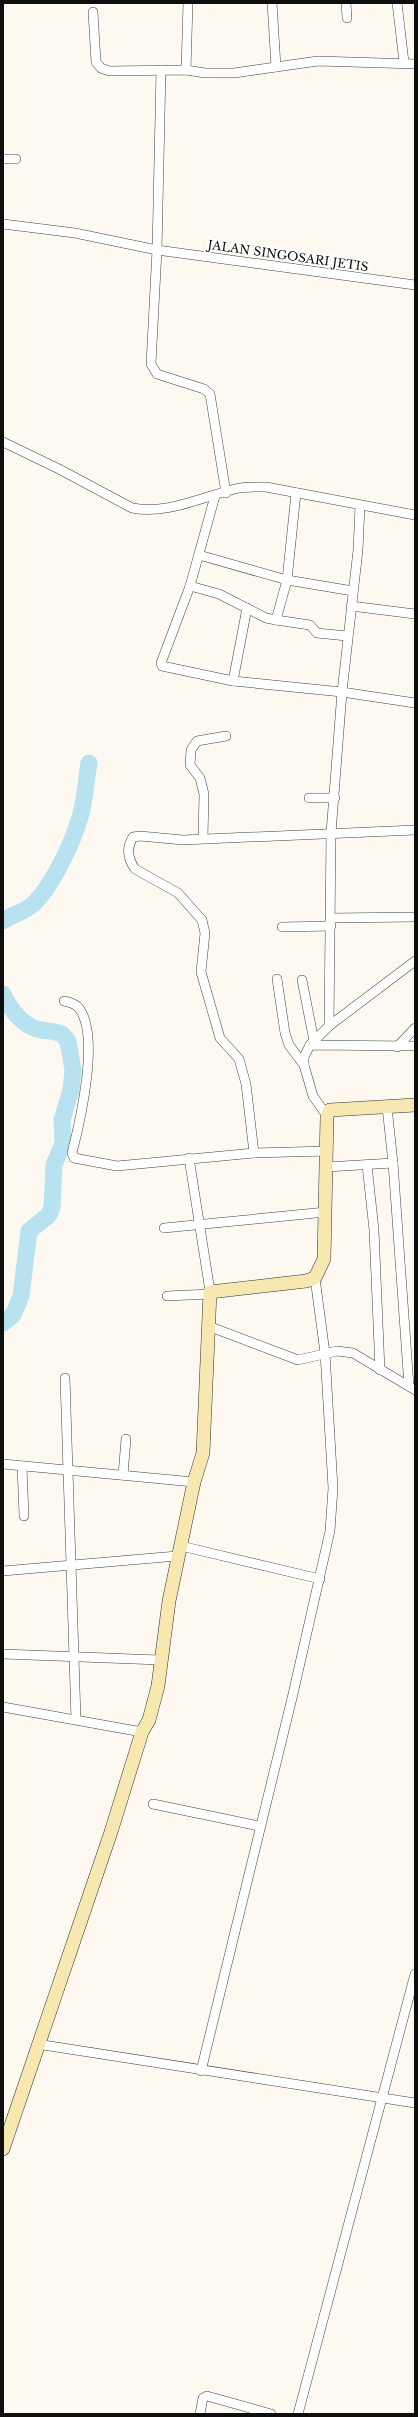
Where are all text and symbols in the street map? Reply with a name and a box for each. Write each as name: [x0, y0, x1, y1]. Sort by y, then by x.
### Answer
street label: JALAN SINGOSARI JETIS: [205, 237, 369, 274]

